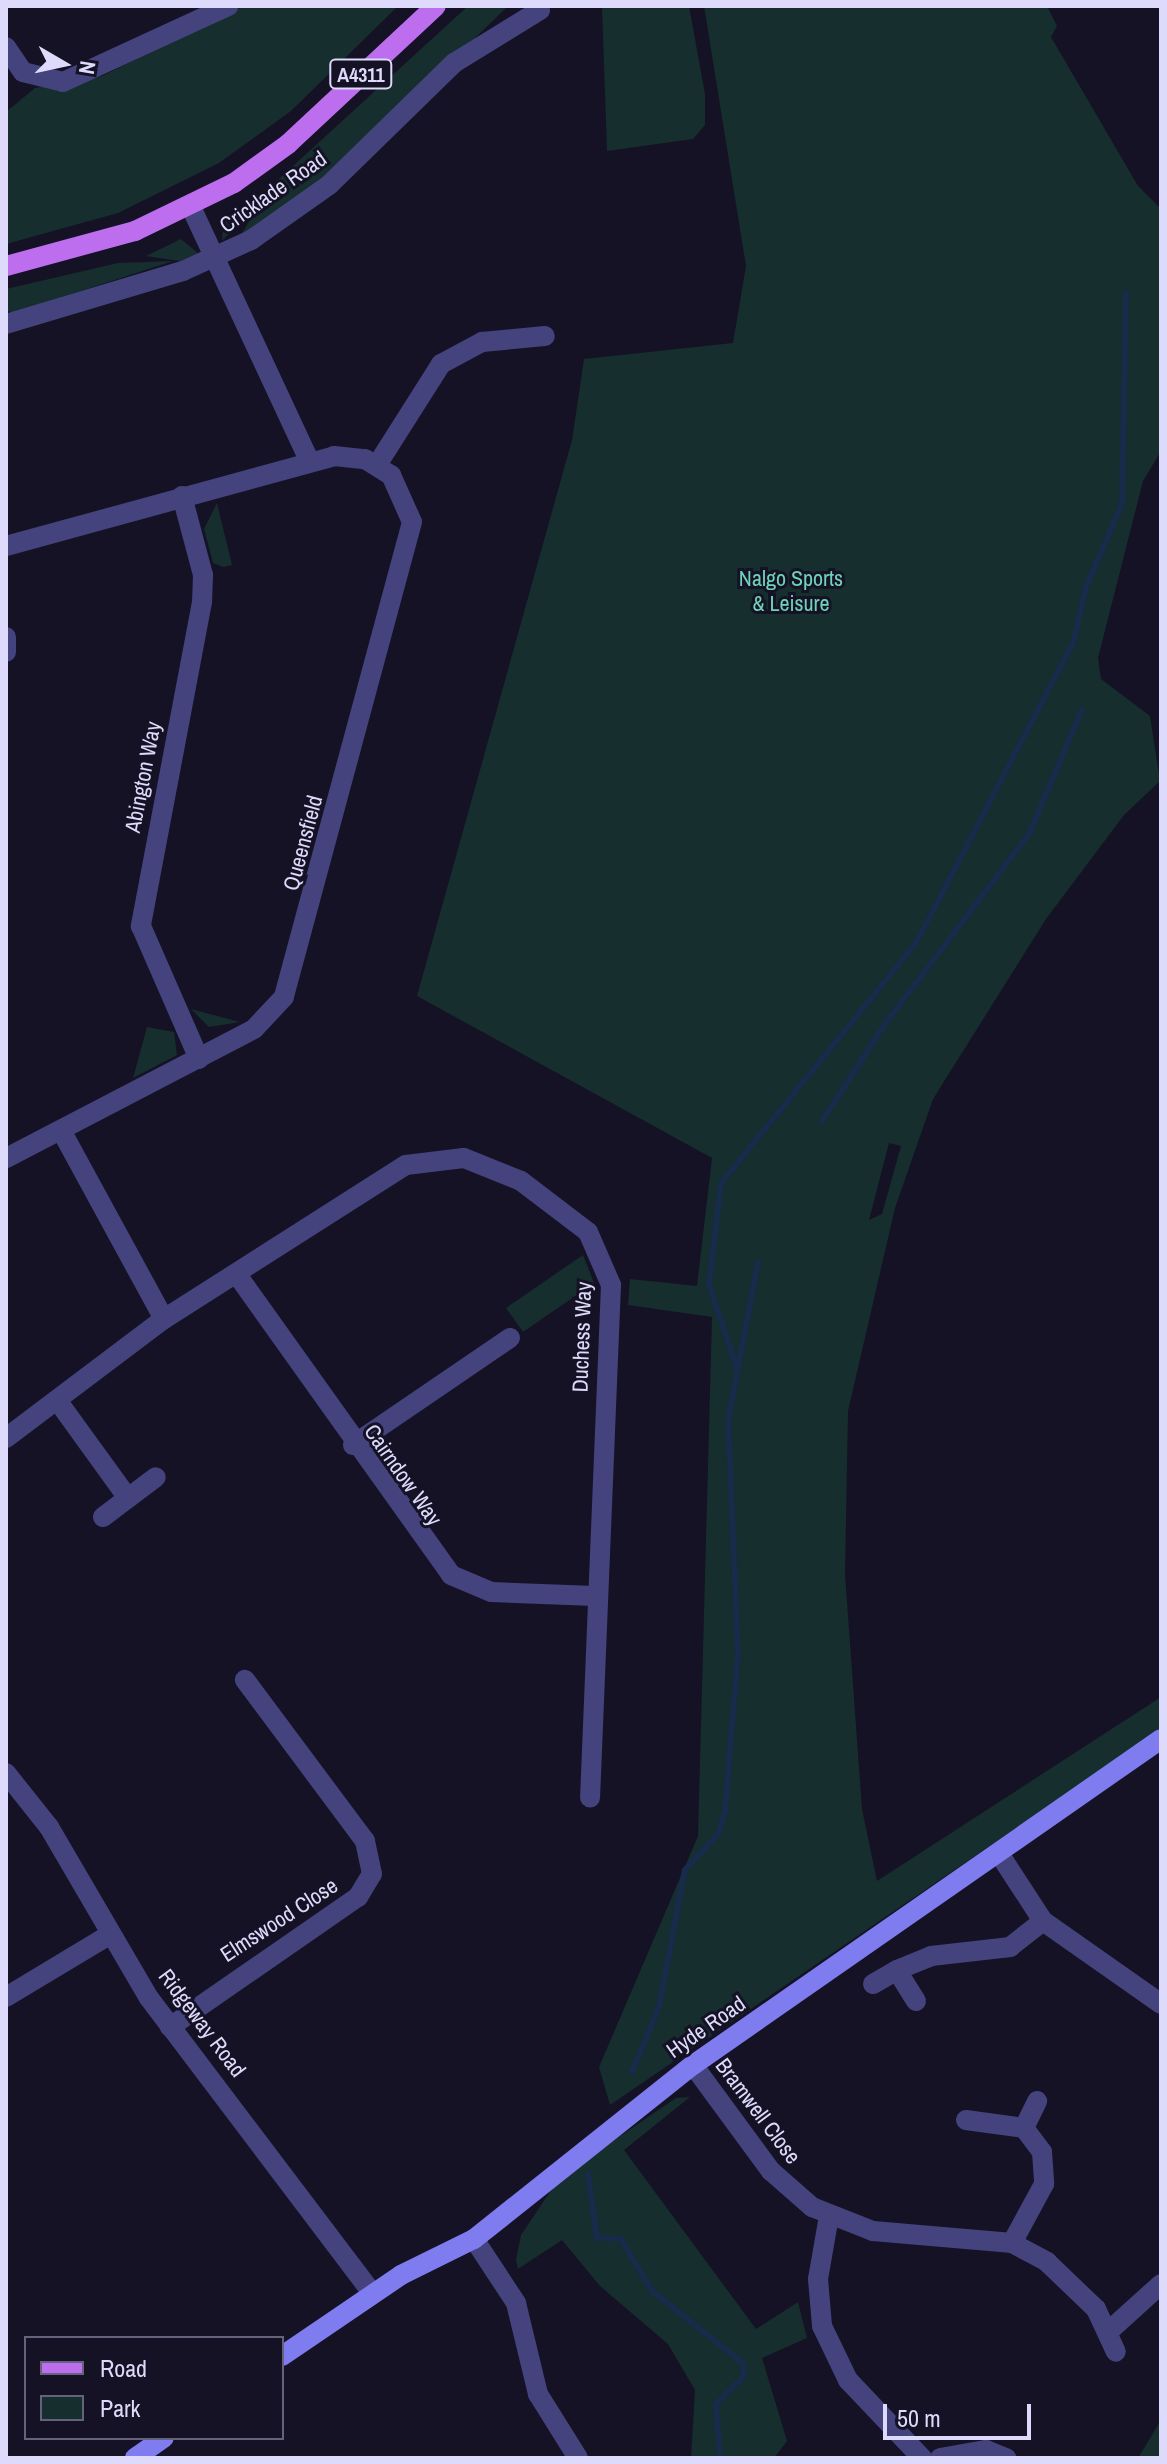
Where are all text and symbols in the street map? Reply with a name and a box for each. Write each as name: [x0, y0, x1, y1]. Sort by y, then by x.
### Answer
north arrow: [24, 24, 104, 104]
road number: A4311: [329, 58, 393, 90]
text: N: [72, 59, 104, 77]
street label: Cricklade Road: [215, 146, 331, 238]
park label: Nalgo Sports & Leisure: [739, 565, 843, 616]
street label: Abington Way: [119, 719, 167, 835]
street label: Queensfield: [278, 793, 328, 893]
street label: Duchess Way: [567, 1281, 597, 1393]
street label: Cairndow Way: [358, 1419, 448, 1531]
street label: Elmswood Close: [215, 1872, 343, 1968]
street label: Ridgeway Road: [153, 1964, 251, 2082]
street label: Hyde Road: [661, 1990, 751, 2064]
street label: Bramwell Close: [710, 2053, 806, 2169]
legend: [24, 2336, 284, 2440]
text: Road: [100, 2352, 147, 2384]
scale bar: [887, 2388, 1035, 2438]
text: Park: [100, 2392, 140, 2424]
text: 50 m: [897, 2402, 941, 2434]

